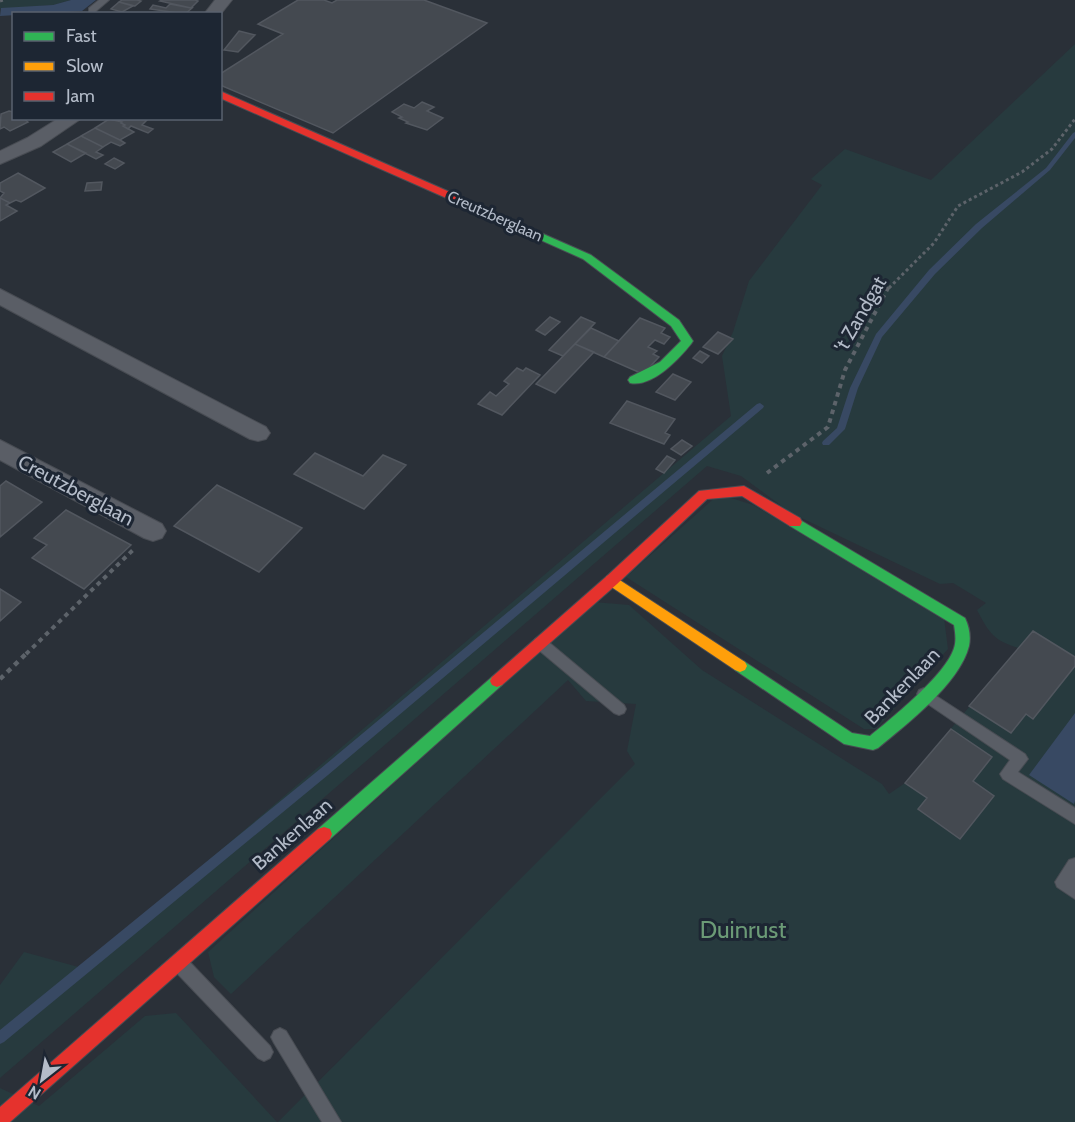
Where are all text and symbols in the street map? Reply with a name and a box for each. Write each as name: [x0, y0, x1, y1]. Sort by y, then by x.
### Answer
legend: [12, 12, 222, 120]
text: Fast: [66, 25, 97, 47]
text: Slow: [66, 55, 103, 77]
text: Jam: [65, 85, 95, 107]
street label: Creutzberglaan: [444, 187, 546, 245]
street label: 't Zandgat: [829, 272, 891, 356]
street label: Creutzberglaan: [14, 449, 138, 531]
street label: Bankenlaan: [859, 643, 945, 729]
street label: Bankenlaan: [247, 793, 337, 875]
park label: Duinrust: [700, 915, 786, 944]
north arrow: [12, 1050, 72, 1110]
text: N: [25, 1081, 44, 1103]

